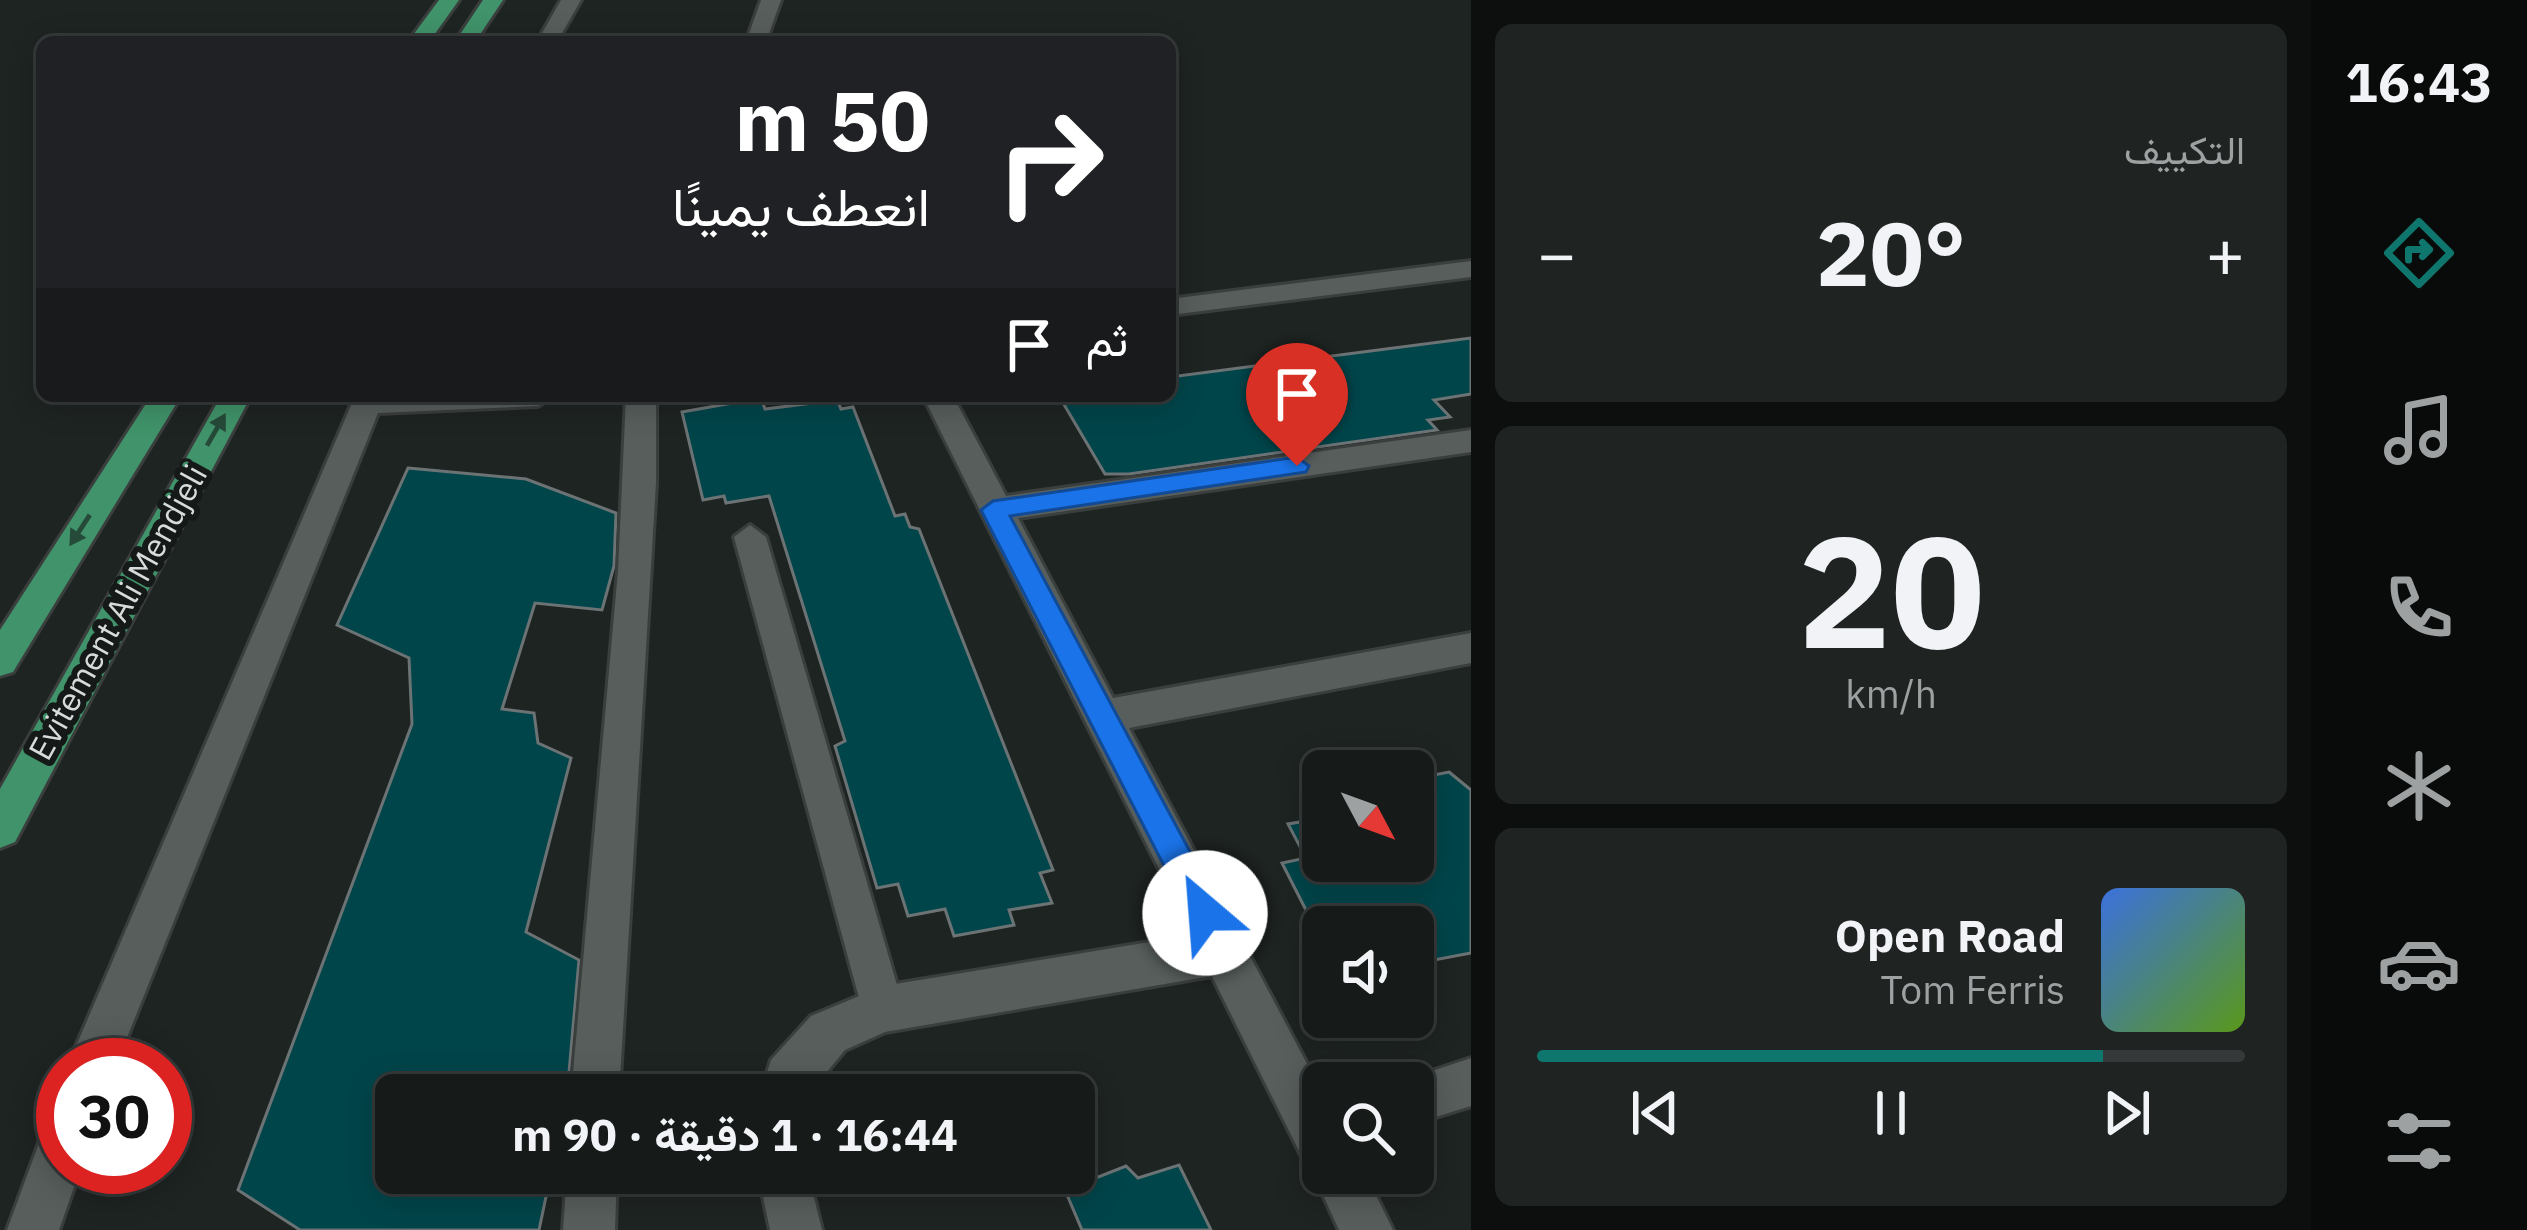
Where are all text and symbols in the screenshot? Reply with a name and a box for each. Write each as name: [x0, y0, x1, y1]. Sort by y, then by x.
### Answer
text: 16:43: [2345, 47, 2493, 117]
text: 50 m: [734, 65, 930, 174]
icon: right: [972, 84, 1128, 240]
text: التكييف: [2124, 124, 2245, 175]
text: انعطف يمينًا: [672, 171, 930, 241]
text: 20°: [1816, 194, 1966, 311]
text: −: [1537, 210, 1577, 296]
text: +: [2205, 210, 2245, 296]
icon: directions: [2377, 211, 2461, 295]
text: ثم: [1086, 310, 1128, 368]
icon: arrive: [996, 312, 1062, 378]
pin: [1246, 343, 1348, 466]
icon: arrive: [1264, 361, 1330, 427]
icon: music: [2377, 388, 2461, 472]
one-way arrow: [205, 414, 226, 447]
street label: Evitement Ali Mendjeli: [18, 457, 216, 767]
text: 20: [1797, 488, 1985, 691]
one-way arrow: [70, 513, 92, 546]
icon: phone: [2377, 566, 2461, 650]
text: km/h: [1845, 668, 1937, 719]
icon: climate: [2377, 744, 2461, 828]
north arrow: [1302, 750, 1434, 882]
map controls: [1302, 750, 1434, 1194]
position arrow: [1142, 850, 1268, 976]
button: sound: [1302, 906, 1434, 1038]
text: Open Road: [1835, 906, 2065, 964]
icon: car: [2377, 921, 2461, 1005]
text: Tom Ferris: [1881, 964, 2065, 1015]
speed limit sign: 30: [36, 1038, 192, 1194]
button: search: [1302, 1062, 1434, 1194]
icon: previous: [1622, 1080, 1688, 1146]
icon: pause: [1858, 1080, 1924, 1146]
icon: next: [2094, 1080, 2160, 1146]
icon: filters: [2377, 1099, 2461, 1183]
text: 16:44 · 1 دقيقة · 90 m: [512, 1105, 958, 1163]

